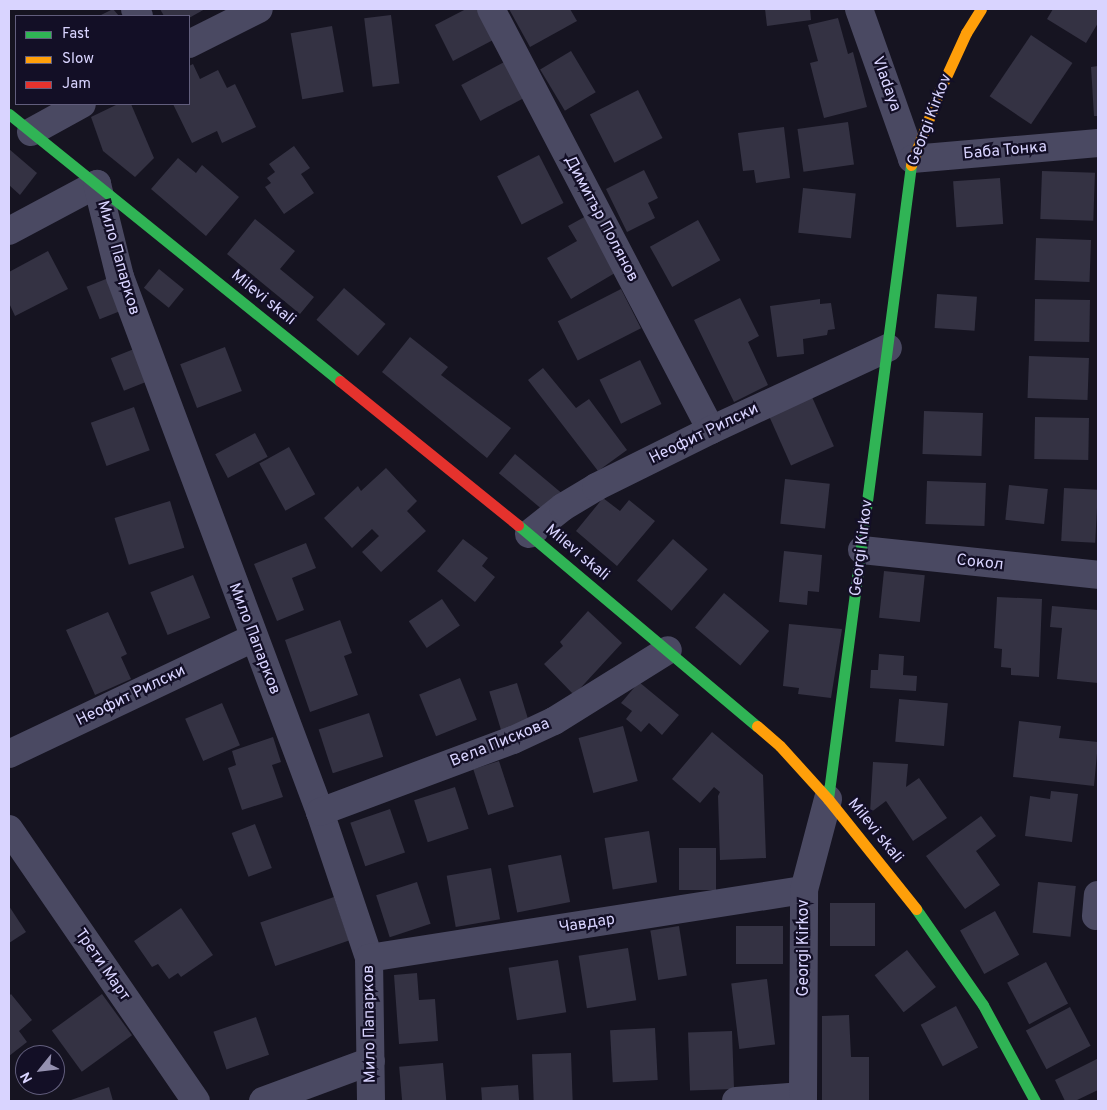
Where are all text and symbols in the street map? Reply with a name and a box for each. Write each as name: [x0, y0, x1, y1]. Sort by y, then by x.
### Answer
legend: [15, 15, 190, 105]
text: Fast: [62, 25, 90, 44]
text: Slow: [62, 50, 94, 69]
street label: Vladaya: [867, 54, 905, 114]
street label: Georgi Kirkov: [904, 71, 956, 169]
text: Jam: [62, 75, 91, 94]
street label: Баба Тонка: [962, 138, 1048, 164]
street label: Димитър Полянов: [560, 153, 642, 285]
street label: Мило Папарков: [93, 199, 143, 317]
street label: Milevi skali: [227, 266, 299, 330]
street label: Неофит Рилски: [646, 399, 762, 469]
street label: Georgi Kirkov: [847, 499, 877, 597]
street label: Milevi skali: [541, 521, 613, 585]
street label: Сокол: [956, 551, 1004, 575]
street label: Мило Папарков: [224, 580, 284, 698]
street label: Неофит Рилски: [73, 661, 189, 731]
street label: Вела Пискова: [448, 714, 552, 772]
street label: Milevi skali: [843, 795, 907, 867]
street label: Georgi Kirkov: [794, 899, 814, 997]
street label: Чавдар: [558, 910, 616, 938]
street label: Трети Март: [70, 925, 134, 1005]
street label: Мило Папарков: [359, 965, 381, 1083]
north arrow: [15, 1045, 65, 1095]
text: N: [17, 1069, 37, 1086]

